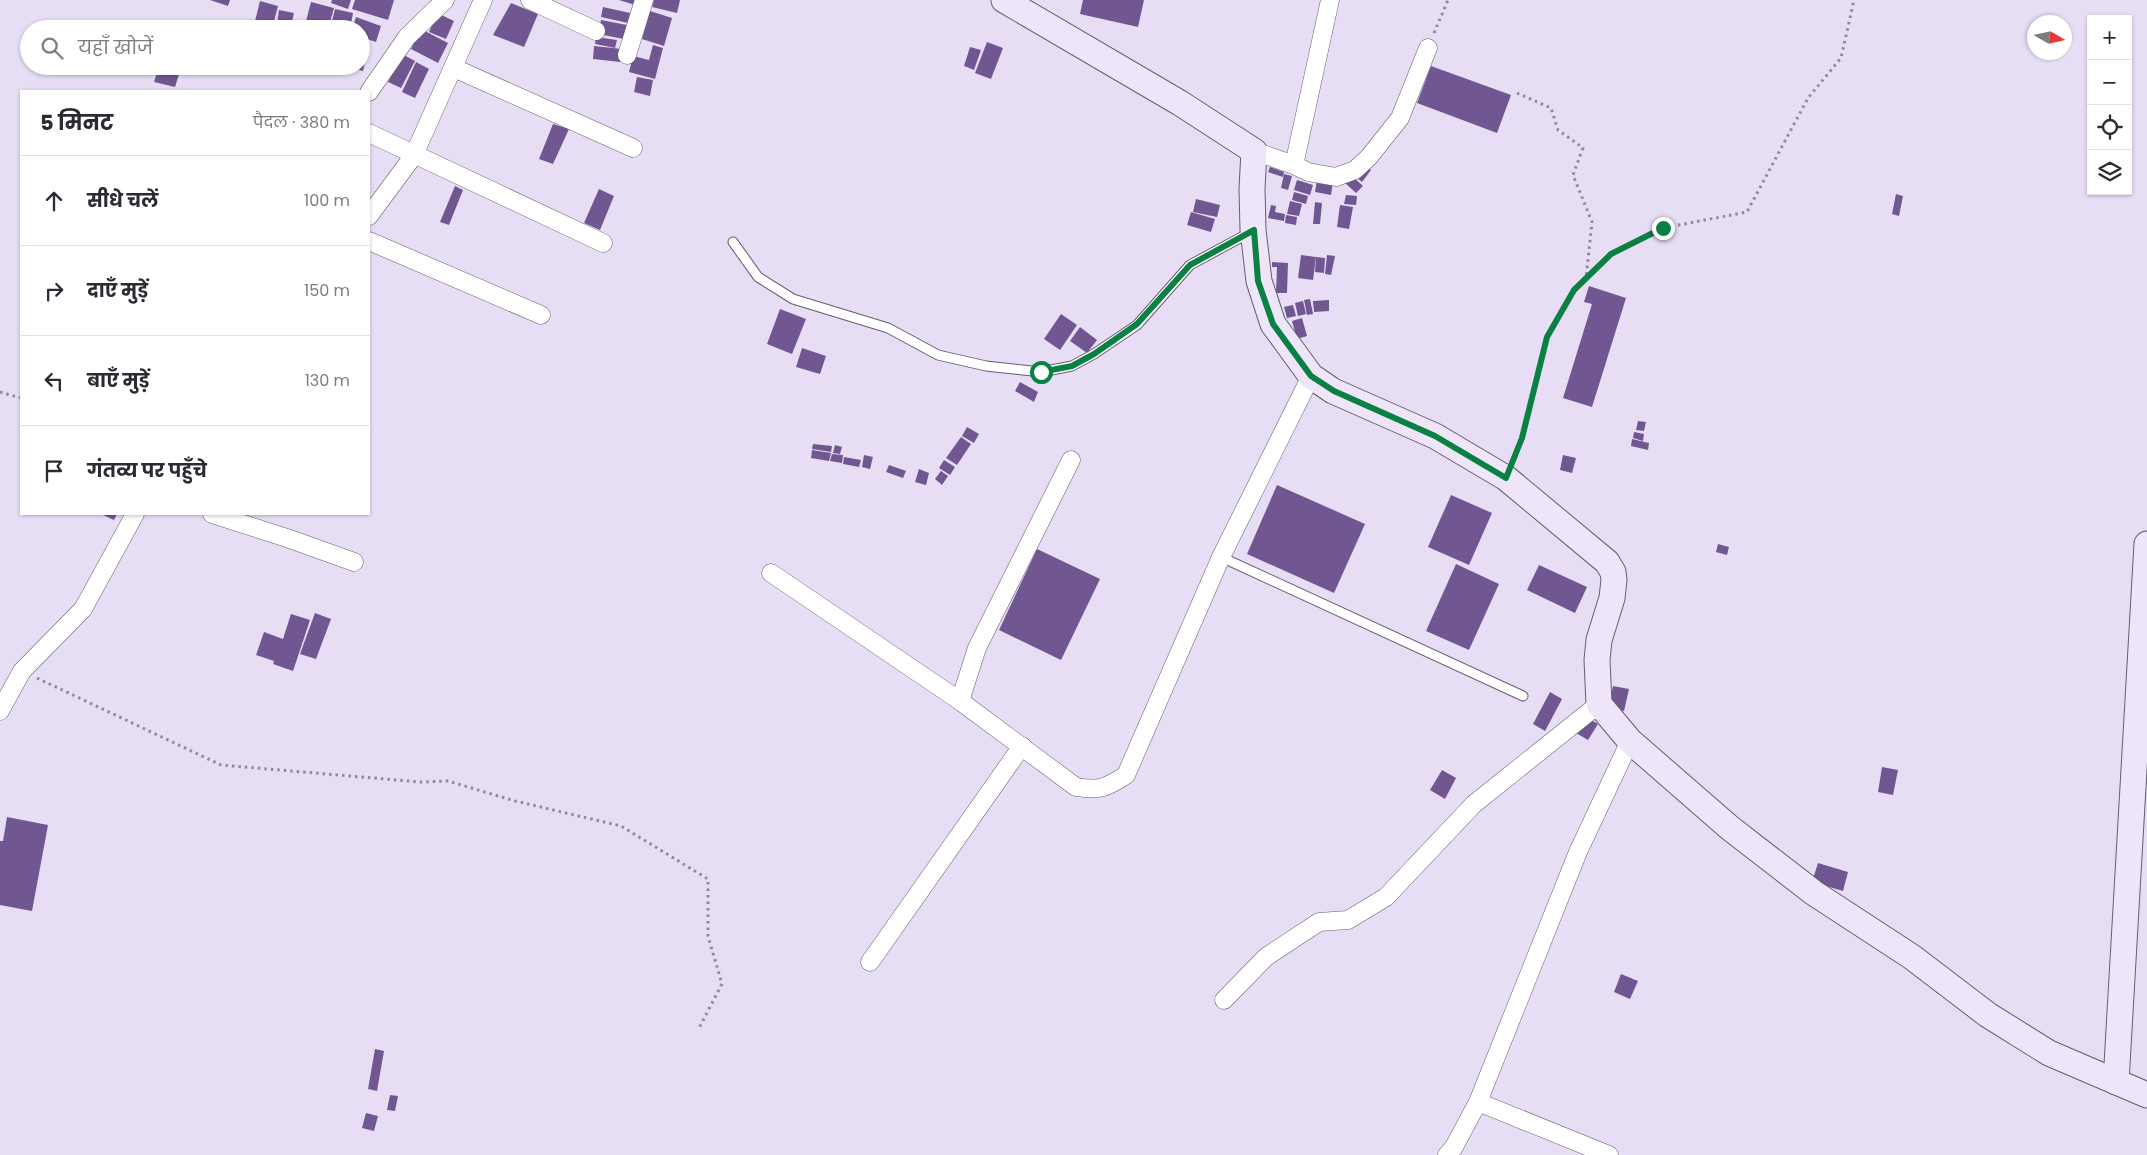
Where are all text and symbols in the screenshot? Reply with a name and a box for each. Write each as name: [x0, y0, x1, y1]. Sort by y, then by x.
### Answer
north arrow: [2027, 15, 2072, 60]
map controls: [2087, 15, 2132, 195]
button: +: [2087, 15, 2132, 60]
search box: [20, 20, 370, 75]
icon: search: [38, 34, 66, 62]
text: यहाँ खोजें: [78, 34, 153, 61]
button: −: [2087, 60, 2132, 105]
button: locate: [2087, 105, 2132, 150]
text: 5 मिनट: [40, 108, 113, 137]
text: पैदल · 380 m: [253, 111, 350, 134]
button: layers: [2087, 150, 2132, 195]
icon: ahead: [40, 187, 68, 215]
text: सीधे चलें: [87, 187, 158, 214]
text: 100 m: [304, 189, 350, 212]
route end: [1652, 217, 1675, 240]
icon: right: [40, 277, 68, 305]
text: दाएँ मुड़ें: [87, 277, 148, 304]
text: 150 m: [304, 279, 350, 302]
route start: [1030, 361, 1053, 384]
icon: left: [40, 367, 68, 395]
text: बाएँ मुड़ें: [87, 367, 149, 394]
text: 130 m: [305, 369, 350, 392]
icon: arrive: [40, 457, 68, 485]
text: गंतव्य पर पहुँचे: [87, 457, 207, 484]

